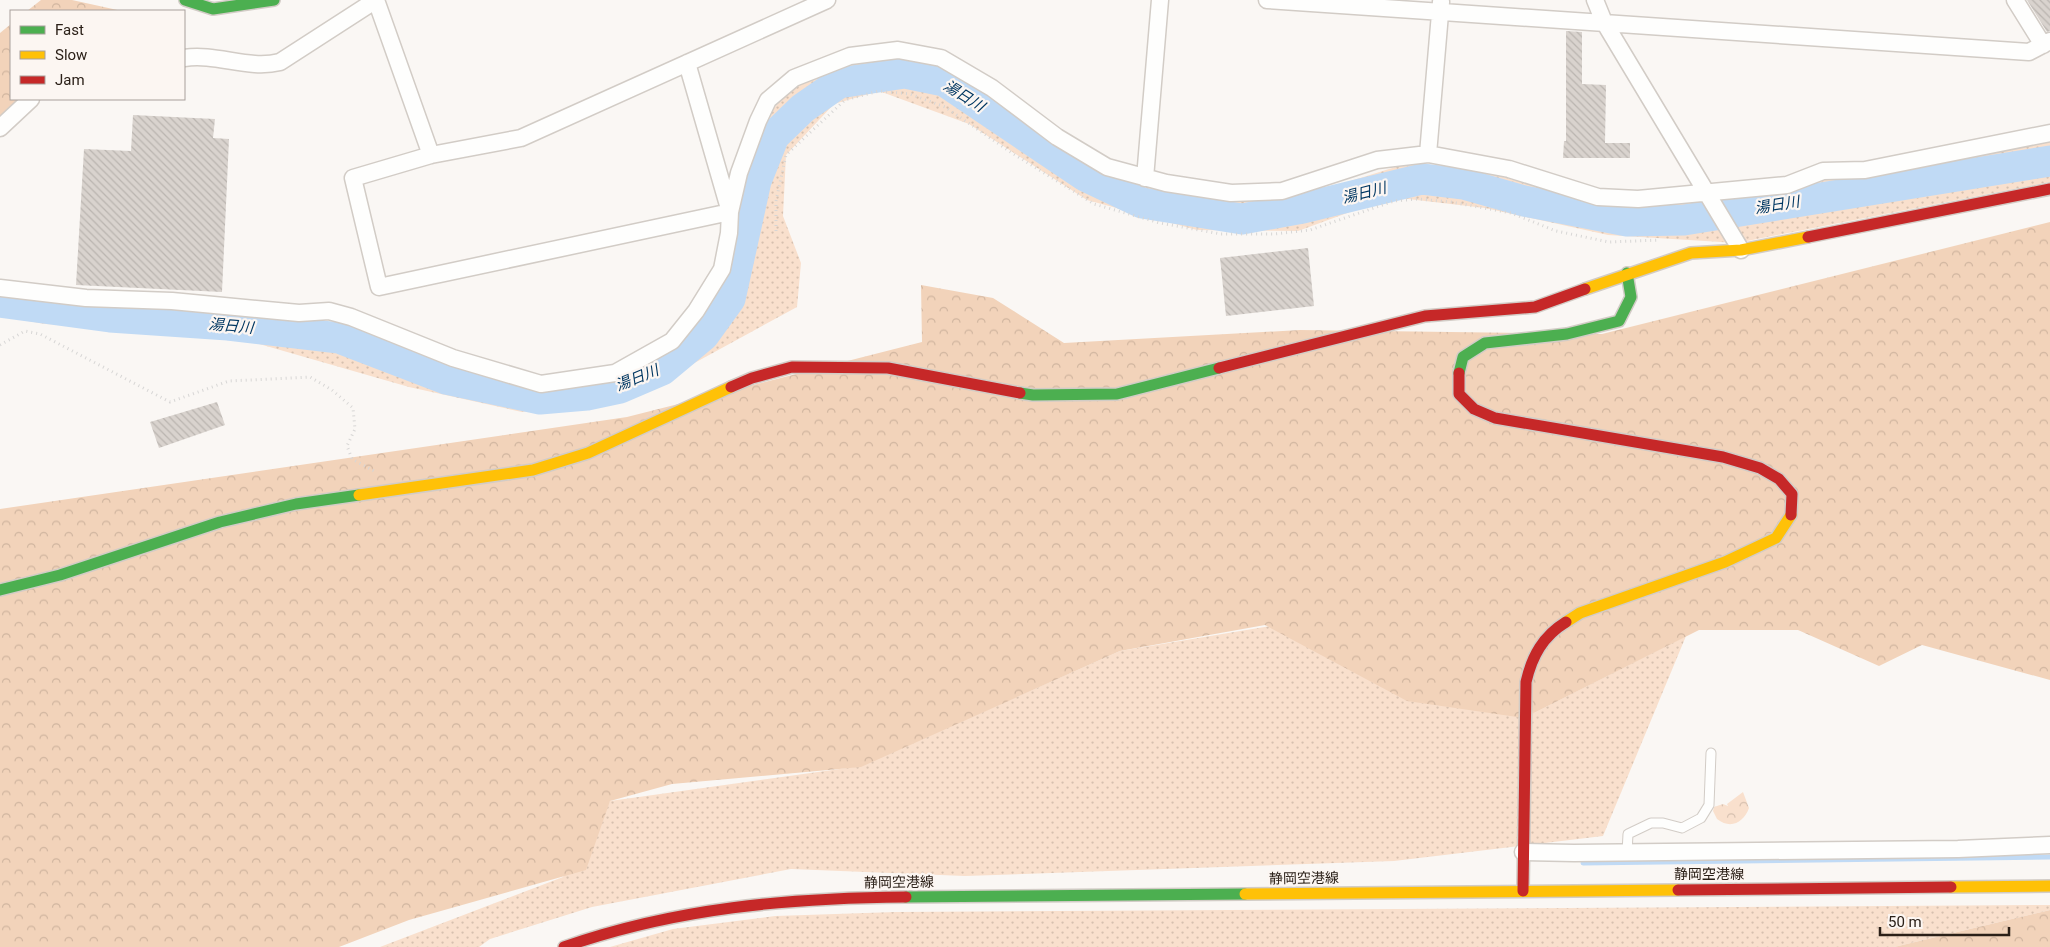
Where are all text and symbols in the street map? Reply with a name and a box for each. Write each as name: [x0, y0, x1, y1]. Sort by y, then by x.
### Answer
legend: [10, 10, 185, 100]
text: Fast: [55, 21, 84, 39]
text: Slow: [55, 46, 87, 64]
text: Jam: [55, 71, 85, 89]
water label: 湯日川: [940, 76, 990, 117]
water label: 湯日川: [1340, 178, 1390, 207]
water label: 湯日川: [1753, 192, 1803, 217]
water label: 湯日川: [208, 315, 256, 337]
water label: 湯日川: [613, 360, 663, 395]
street label: 静岡空港線: [1674, 866, 1744, 882]
street label: 静岡空港線: [1269, 869, 1339, 887]
street label: 静岡空港線: [864, 873, 934, 891]
scale bar: [1880, 904, 2009, 936]
text: 50 m: [1888, 913, 1922, 931]

